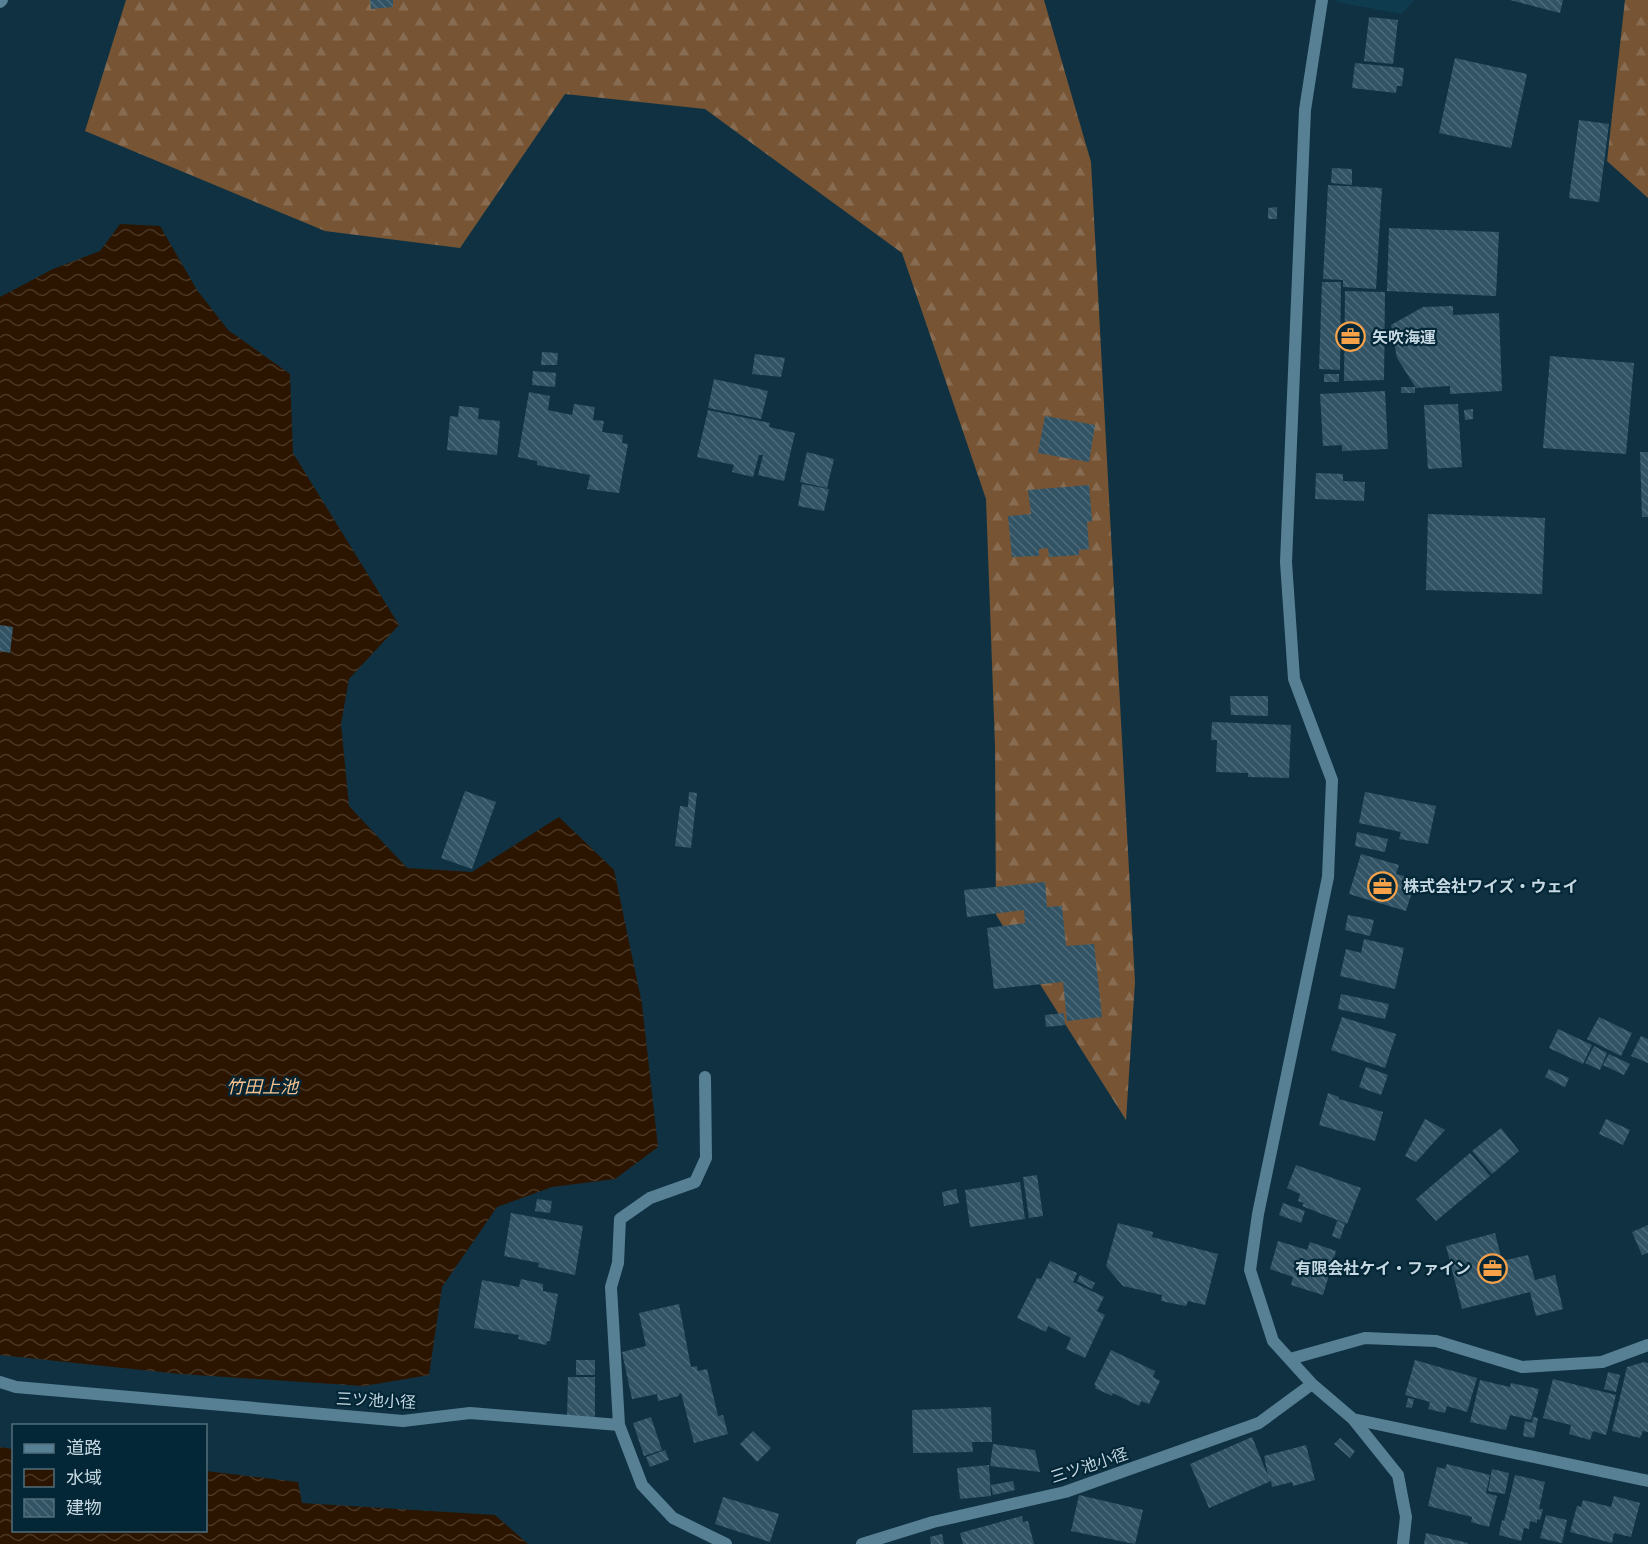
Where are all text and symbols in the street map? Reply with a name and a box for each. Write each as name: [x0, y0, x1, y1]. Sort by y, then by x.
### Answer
office icon: 矢吹海運: [1335, 321, 1367, 353]
place label: 矢吹海運: [1372, 327, 1436, 346]
office icon: 株式会社ワイズ・ウェイ: [1366, 870, 1398, 902]
place label: 株式会社ワイズ・ウェイ: [1403, 876, 1579, 895]
water label: 竹田上池: [226, 1075, 300, 1097]
office icon: 有限会社ケイ・ファイン: [1476, 1252, 1508, 1284]
place label: 有限会社ケイ・ファイン: [1295, 1258, 1471, 1277]
street label: 三ツ池小径: [336, 1388, 416, 1411]
legend: [12, 1424, 207, 1532]
text: 道路: [66, 1436, 102, 1458]
street label: 三ツ池小径: [1048, 1443, 1130, 1486]
text: 水域: [66, 1466, 102, 1488]
text: 建物: [66, 1496, 102, 1518]

